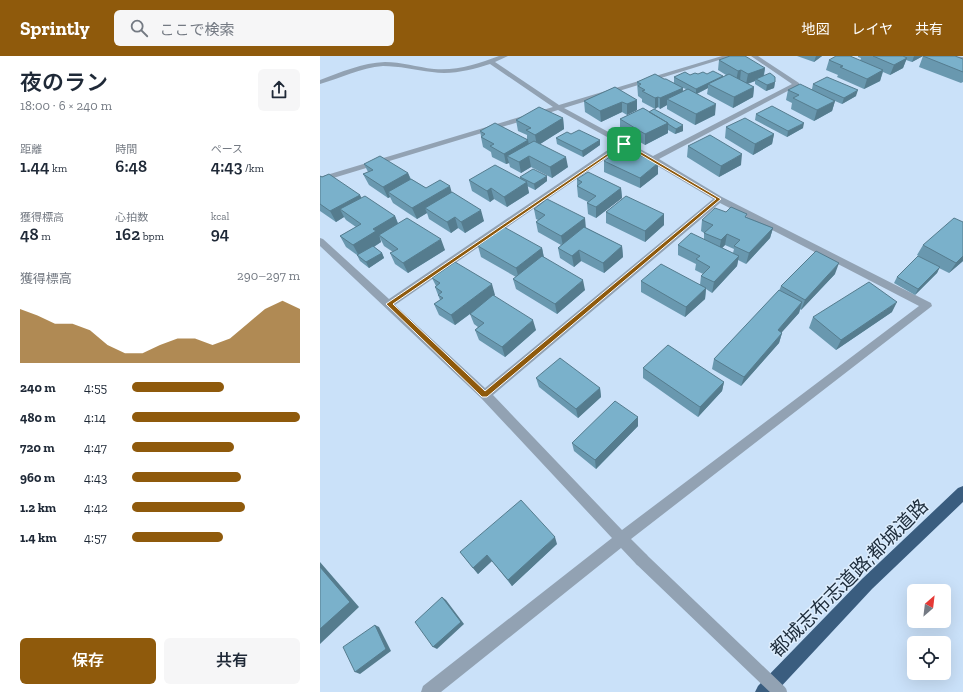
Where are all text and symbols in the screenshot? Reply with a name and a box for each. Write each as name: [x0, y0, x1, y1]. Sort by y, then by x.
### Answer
search box: [114, 10, 394, 46]
text: Sprintly: [20, 17, 90, 40]
icon: search: [128, 17, 150, 39]
text: ここで検索: [160, 21, 235, 39]
text: 地図: [801, 21, 829, 38]
text: レイヤ: [851, 21, 893, 38]
text: 共有: [915, 21, 943, 38]
text: 夜のラン: [20, 69, 108, 96]
button: share: [258, 69, 300, 111]
text: 18:00 · 6 × 240 m: [20, 98, 112, 113]
pin: [607, 127, 641, 161]
icon: arrive: [613, 133, 635, 155]
text: 距離: [20, 143, 42, 156]
text: 時間: [115, 143, 137, 156]
text: ペース: [211, 143, 243, 156]
text: 1.44: [20, 156, 50, 176]
text: 6:48: [115, 156, 147, 176]
text: 4:43: [211, 156, 242, 176]
text: km: [50, 162, 67, 175]
text: /km: [242, 162, 264, 175]
text: kcal: [211, 210, 230, 223]
text: 獲得標高: [20, 211, 64, 224]
text: 心拍数: [115, 211, 148, 224]
text: 94: [211, 223, 229, 243]
text: 48: [20, 224, 39, 244]
text: 162: [115, 224, 140, 244]
text: m: [39, 230, 51, 243]
text: bpm: [140, 230, 164, 243]
text: 290–297 m: [237, 268, 300, 283]
text: 獲得標高: [20, 271, 72, 286]
text: 240 m: [20, 380, 56, 395]
text: 4:55: [84, 380, 107, 395]
text: 480 m: [20, 410, 56, 425]
text: 4:14: [84, 410, 106, 425]
text: 720 m: [20, 440, 55, 455]
text: 4:47: [84, 440, 107, 455]
text: 960 m: [20, 470, 55, 485]
text: 4:43: [84, 470, 107, 485]
street label: 都城志布志道路;都城道路: [765, 494, 933, 662]
text: 1.2 km: [20, 500, 56, 515]
text: 4:42: [84, 500, 108, 515]
text: 1.4 km: [20, 530, 57, 545]
text: 4:57: [84, 530, 107, 545]
north arrow: [907, 584, 951, 628]
map controls: [907, 584, 951, 680]
button: locate: [907, 636, 951, 680]
button: 保存: [20, 638, 156, 684]
button: 共有: [164, 638, 300, 684]

